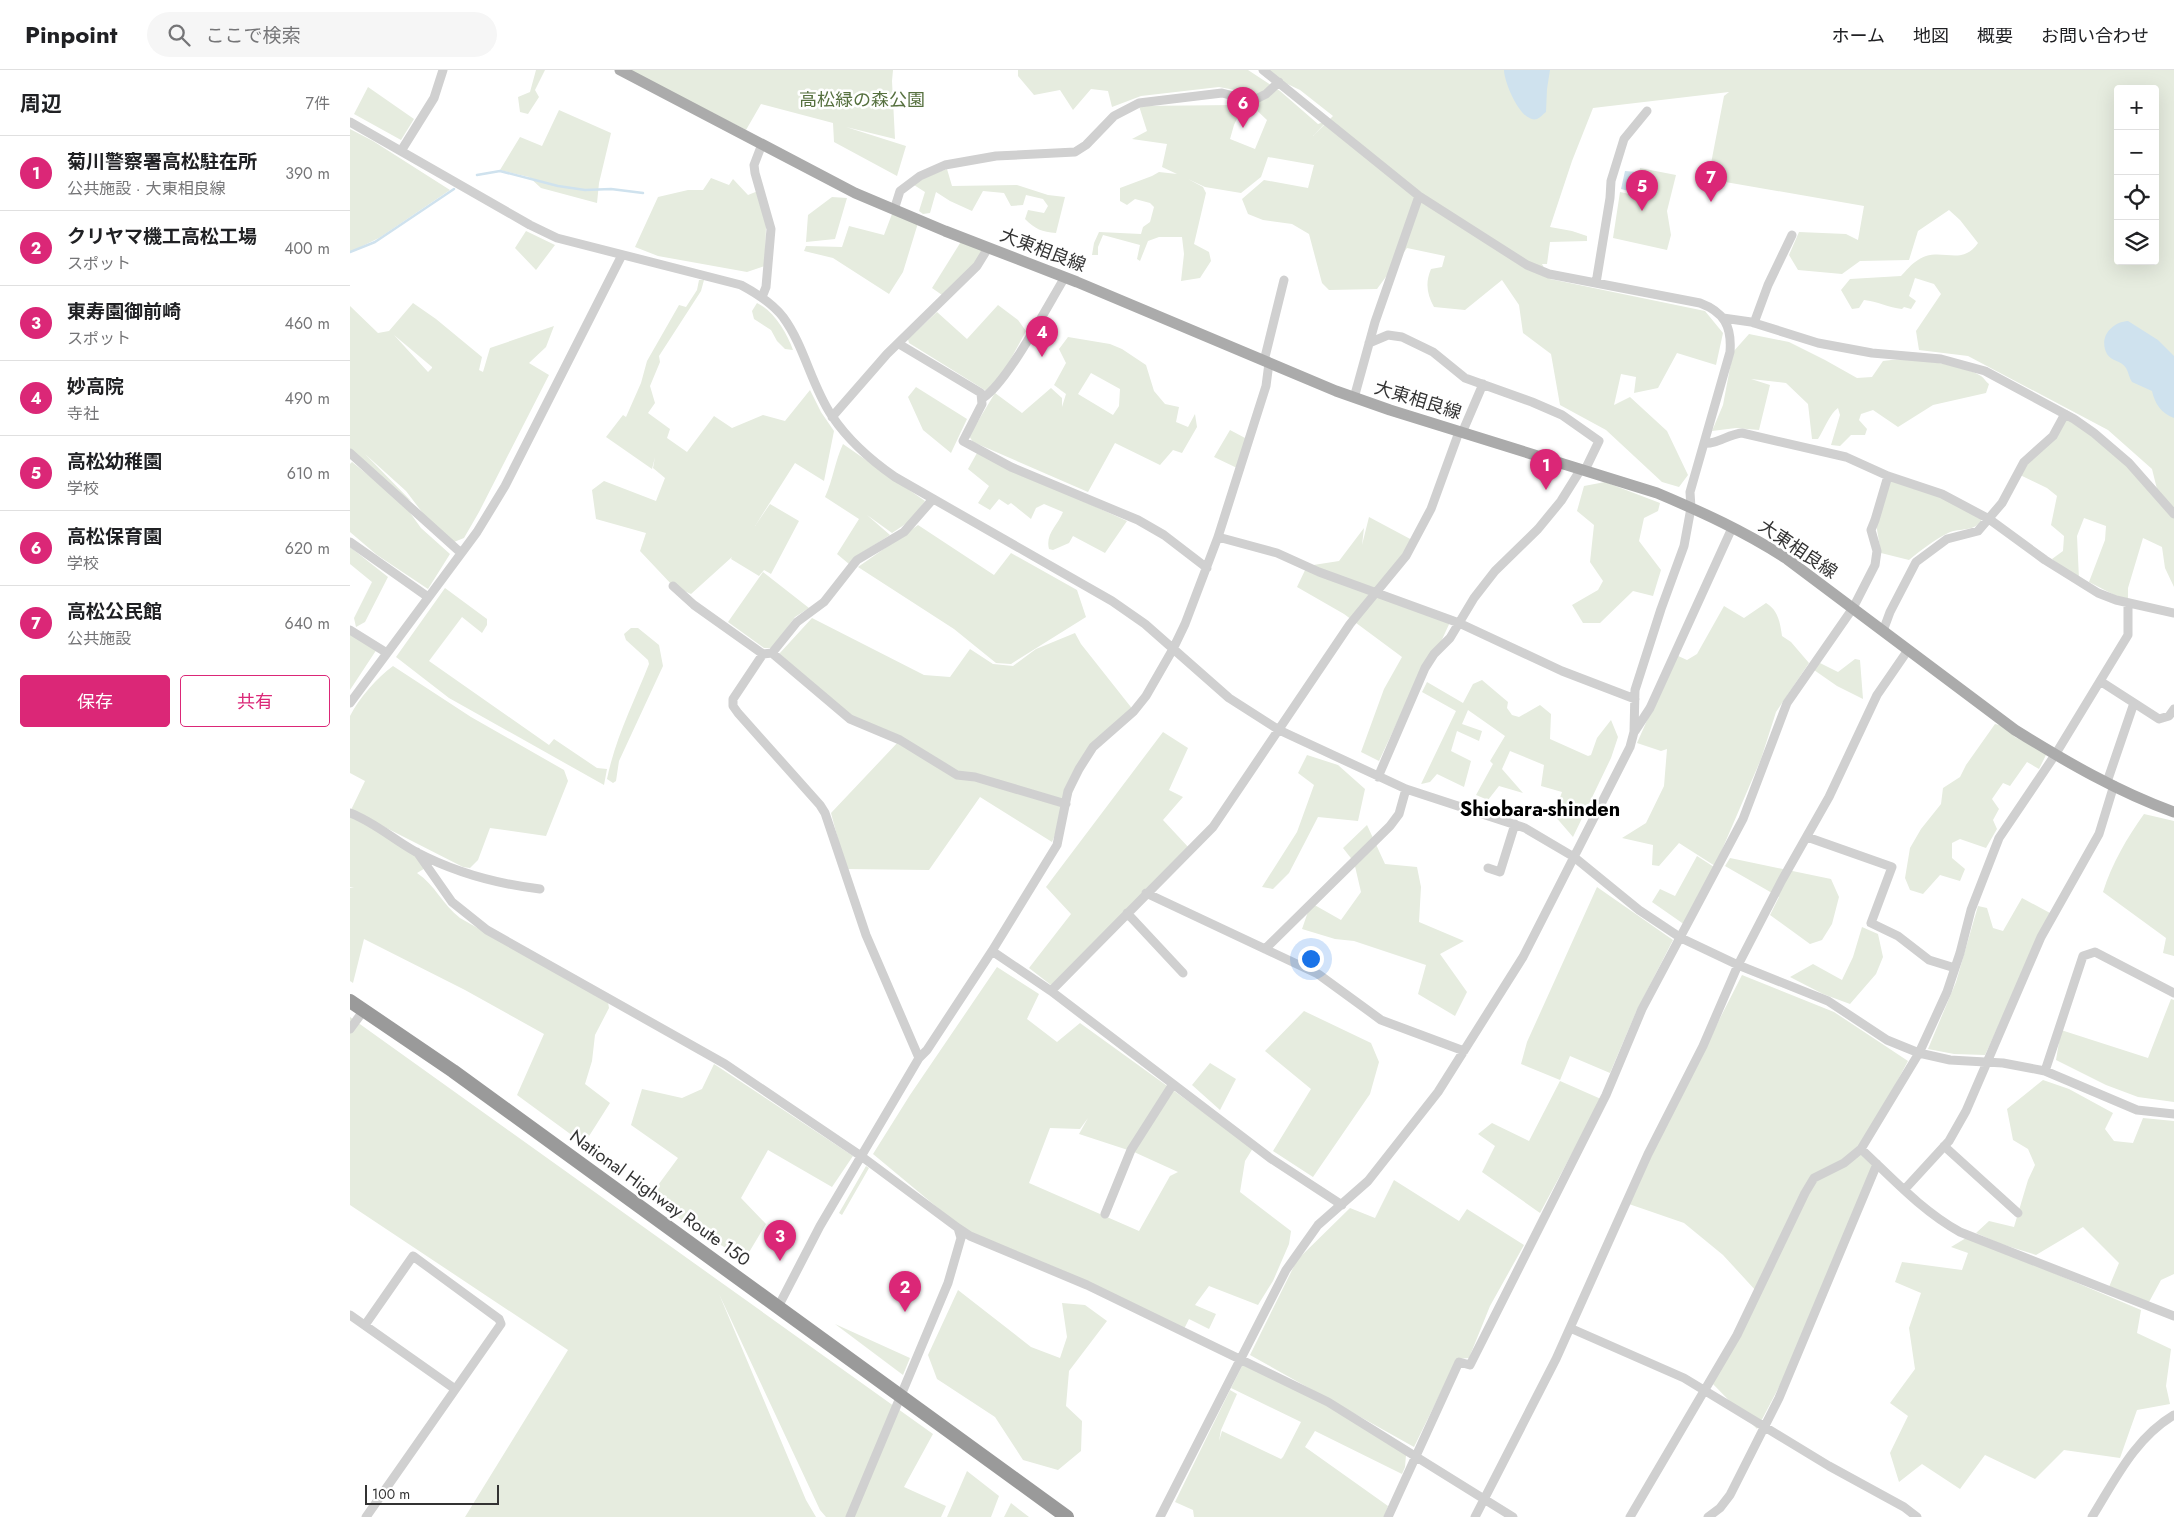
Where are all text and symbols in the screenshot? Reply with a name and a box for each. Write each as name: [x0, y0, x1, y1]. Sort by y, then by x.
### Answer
search box: [147, 12, 497, 57]
text: Pinpoint: [25, 17, 117, 52]
icon: search: [165, 21, 193, 49]
text: ここで検索: [205, 22, 300, 49]
text: ホーム: [1832, 23, 1885, 49]
text: 地図: [1913, 23, 1949, 49]
text: 概要: [1977, 23, 2013, 49]
text: お問い合わせ: [2041, 23, 2149, 49]
map controls: [2114, 85, 2159, 265]
button: +: [2114, 85, 2159, 130]
park label: 高松緑の森公園: [799, 87, 925, 113]
pin: 6: [1227, 87, 1259, 128]
text: 周辺: [20, 89, 62, 119]
text: 7件: [306, 92, 330, 115]
button: −: [2114, 130, 2159, 175]
text: 菊川警察署高松駐在所: [67, 148, 257, 175]
pin: 7: [1695, 161, 1727, 202]
text: 1: [32, 162, 40, 185]
text: 390 m: [285, 162, 330, 185]
pin: 5: [1626, 170, 1658, 211]
button: locate: [2114, 175, 2159, 220]
text: 公共施設 · 大東相良線: [67, 177, 225, 200]
button: layers: [2114, 220, 2159, 265]
street label: 大東相良線: [996, 222, 1090, 278]
text: クリヤマ機工高松工場: [67, 223, 257, 250]
text: 2: [31, 237, 41, 260]
text: 400 m: [284, 237, 330, 260]
text: スポット: [67, 252, 131, 275]
text: 東寿園御前崎: [67, 298, 181, 325]
text: 3: [31, 312, 41, 335]
text: 460 m: [285, 312, 330, 335]
pin: 4: [1026, 316, 1058, 357]
text: スポット: [67, 327, 131, 350]
text: 妙高院: [67, 373, 124, 400]
street label: 大東相良線: [1371, 374, 1465, 426]
text: 4: [30, 387, 42, 410]
text: 490 m: [285, 387, 330, 410]
text: 寺社: [67, 402, 99, 425]
text: 高松幼稚園: [67, 448, 162, 475]
pin: 1: [1530, 449, 1562, 490]
text: 5: [31, 462, 41, 485]
text: 610 m: [287, 462, 330, 485]
text: 学校: [67, 477, 99, 500]
street label: 大東相良線: [1753, 513, 1843, 585]
text: 高松保育園: [67, 523, 162, 550]
text: 6: [31, 537, 41, 560]
text: 620 m: [285, 537, 330, 560]
text: 学校: [67, 552, 99, 575]
text: 高松公民館: [67, 598, 162, 625]
text: 7: [31, 612, 41, 635]
text: 640 m: [285, 612, 330, 635]
text: 公共施設: [67, 627, 131, 650]
button: 保存: [20, 675, 170, 727]
button: 共有: [180, 675, 330, 727]
district label: Shiobara-shinden: [1460, 795, 1620, 824]
your location: [1298, 946, 1324, 972]
street label: National Highway Route 150: [564, 1123, 756, 1273]
pin: 3: [764, 1220, 796, 1261]
pin: 2: [889, 1271, 921, 1312]
scale bar: [365, 1482, 499, 1505]
text: 100 m: [372, 1484, 410, 1504]

